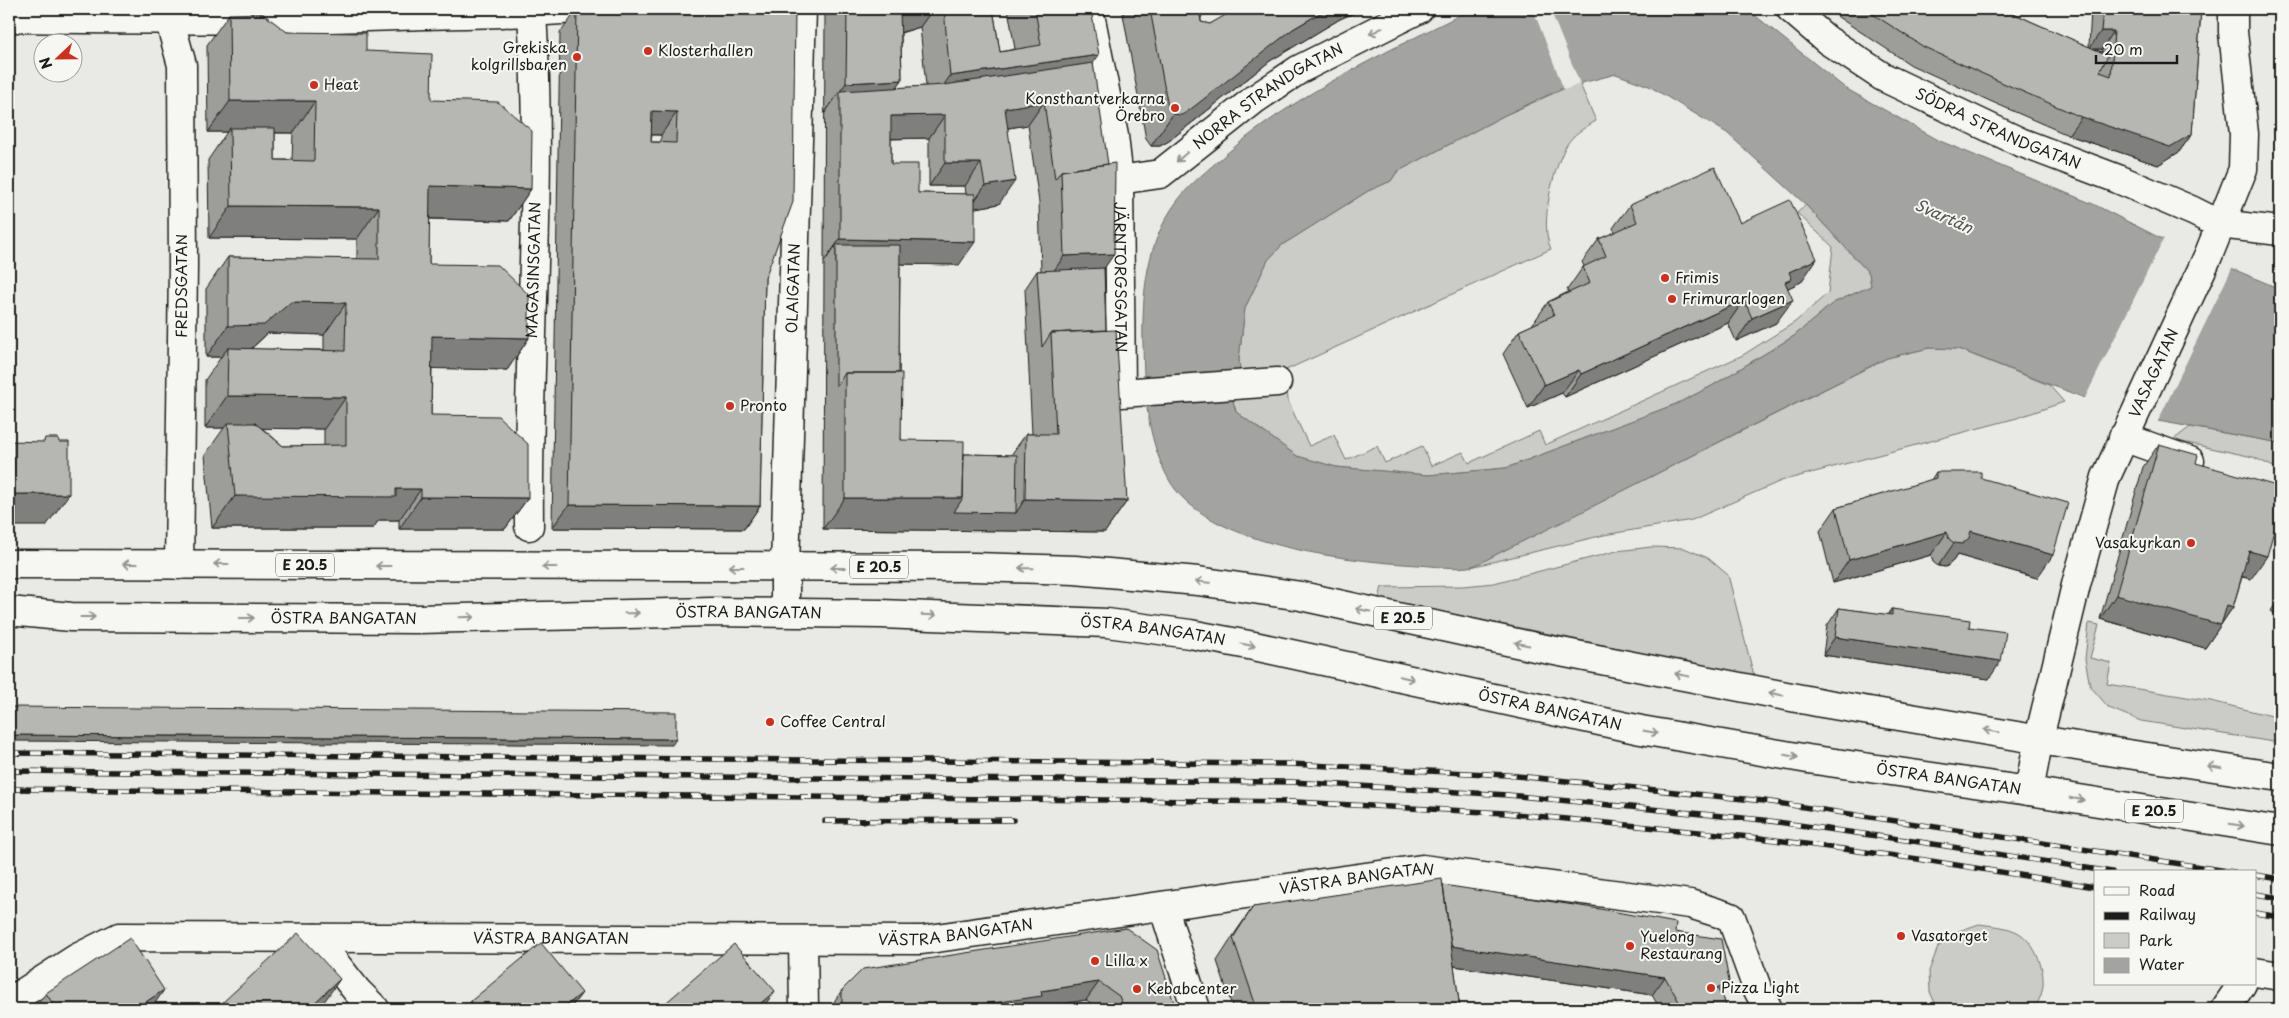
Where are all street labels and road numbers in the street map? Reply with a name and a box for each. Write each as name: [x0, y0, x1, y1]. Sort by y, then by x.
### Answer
street label: NORRA STRANDGATAN: [1187, 36, 1347, 154]
street label: SÖDRA STRANDGATAN: [1912, 81, 2085, 174]
street label: MAGASINSGATAN: [519, 201, 545, 339]
street label: JÄRNTORGSGATAN: [1109, 202, 1134, 353]
street label: FREDSGATAN: [169, 234, 192, 338]
street label: OLAIGATAN: [779, 243, 805, 334]
street label: VASAGATAN: [2122, 324, 2183, 421]
road number: E 20.5: [276, 554, 334, 576]
road number: E 20.5: [850, 556, 908, 578]
street label: ÖSTRA BANGATAN: [675, 599, 822, 623]
street label: ÖSTRA BANGATAN: [271, 605, 417, 629]
road number: E 20.5: [1374, 606, 1432, 630]
street label: ÖSTRA BANGATAN: [1080, 609, 1228, 650]
street label: ÖSTRA BANGATAN: [1476, 682, 1624, 735]
street label: ÖSTRA BANGATAN: [1875, 756, 2023, 800]
road number: E 20.5: [2125, 799, 2183, 822]
street label: VÄSTRA BANGATAN: [1278, 856, 1435, 899]
street label: VÄSTRA BANGATAN: [878, 911, 1034, 950]
street label: VÄSTRA BANGATAN: [473, 925, 629, 949]

